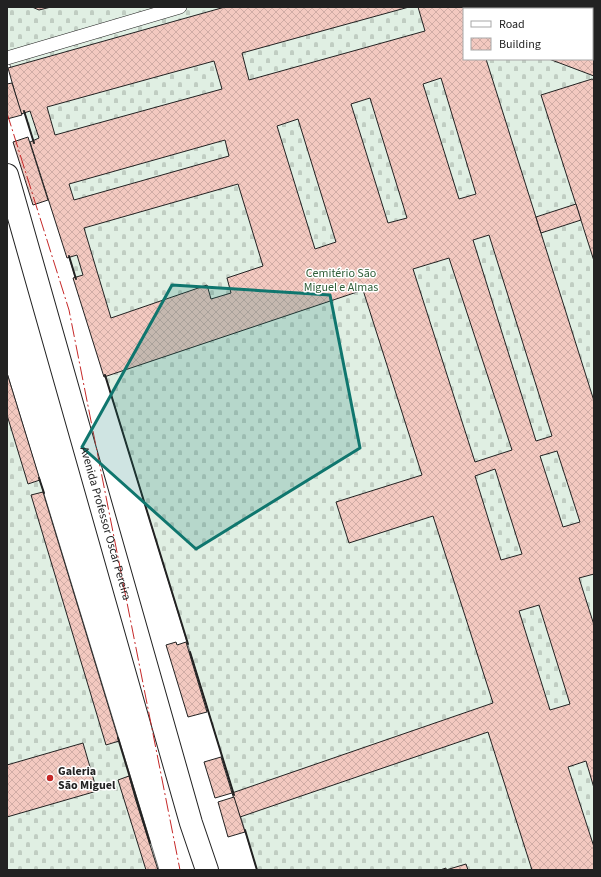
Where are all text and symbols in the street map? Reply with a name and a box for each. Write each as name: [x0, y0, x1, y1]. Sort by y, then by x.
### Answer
legend: [463, 8, 593, 60]
text: Road: [499, 16, 525, 33]
text: Building: [499, 36, 541, 53]
park label: Cemitério São Miguel e Almas: [304, 265, 378, 296]
street label: Avenida Professor Oscar Pereira: [76, 445, 136, 602]
place label: Galeria São Miguel: [58, 763, 116, 794]
marker: Galeria São Miguel: [45, 773, 55, 783]

